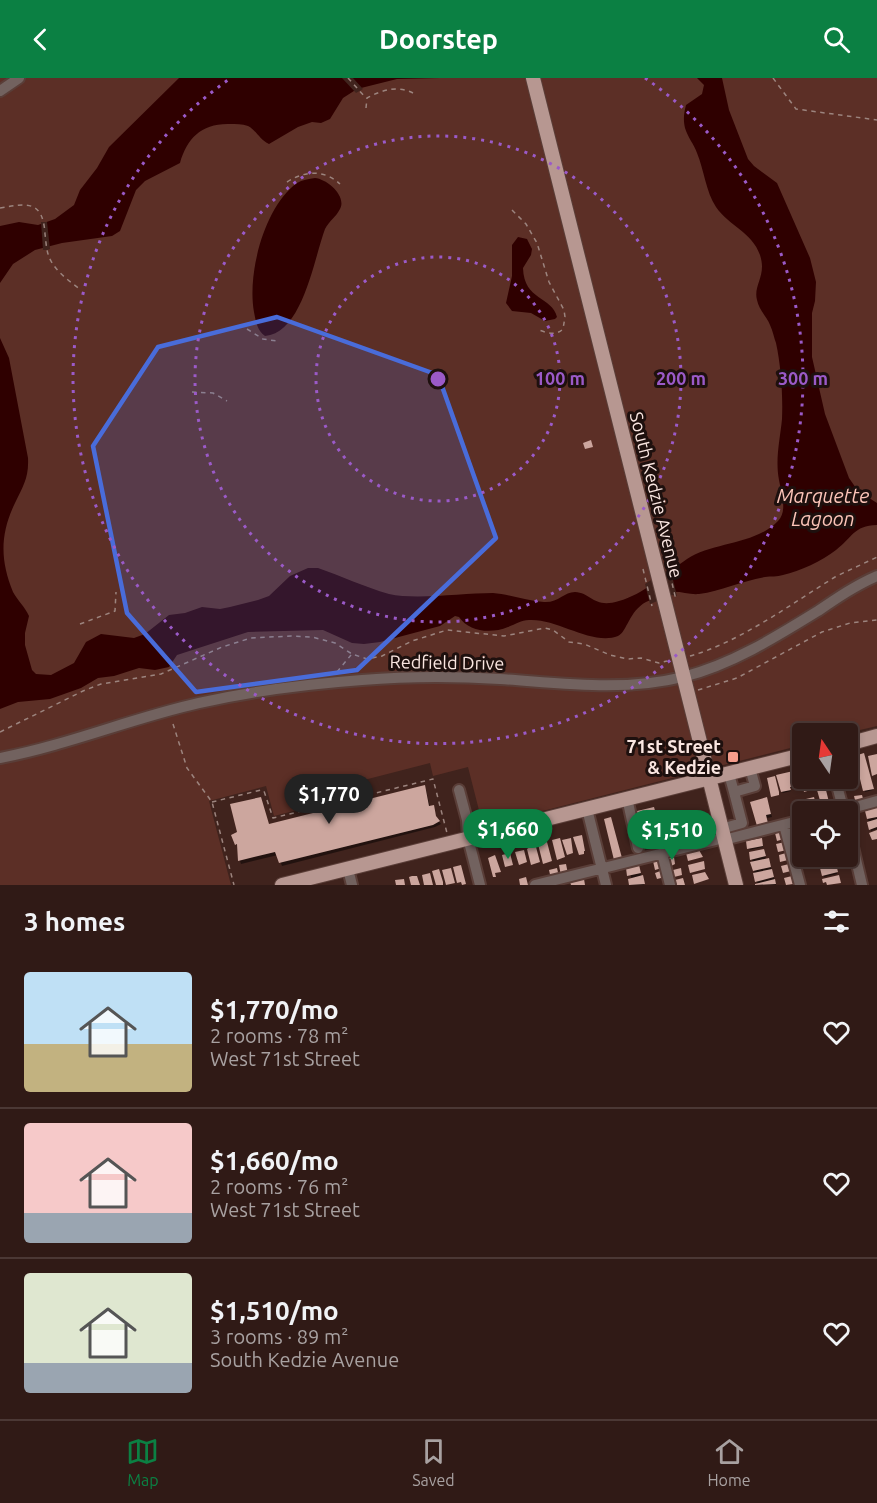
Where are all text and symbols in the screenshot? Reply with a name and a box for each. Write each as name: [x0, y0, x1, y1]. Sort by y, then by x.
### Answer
icon: back: [24, 23, 57, 56]
icon: search: [820, 23, 853, 56]
text: Doorstep: [379, 24, 498, 54]
text: 100 m: [535, 368, 585, 388]
text: 200 m: [656, 368, 706, 388]
text: 300 m: [778, 368, 828, 388]
centre of rings: [428, 369, 448, 389]
street label: South Kedzie Avenue: [627, 410, 687, 580]
water label: Marquette Lagoon: [777, 484, 869, 530]
street label: Redfield Drive: [389, 651, 505, 673]
north arrow: [792, 723, 858, 789]
map controls: [792, 723, 858, 867]
place label: 71st Street & Kedzie: [626, 736, 721, 777]
marker: 71st Street & Kedzie: [726, 750, 740, 764]
pin: $1,770: [280, 774, 378, 825]
text: $1,770: [298, 782, 360, 805]
button: locate: [792, 801, 858, 867]
pin: $1,660: [459, 809, 557, 860]
pin: $1,510: [623, 810, 721, 861]
text: $1,660: [477, 817, 539, 840]
text: $1,510: [641, 818, 703, 841]
icon: filters: [820, 905, 853, 938]
text: 3 homes: [24, 907, 125, 936]
text: $1,770/mo: [210, 995, 339, 1024]
icon: home: [72, 996, 144, 1068]
icon: heart: [820, 1016, 853, 1049]
text: 2 rooms · 78 m²: [210, 1024, 348, 1047]
text: West 71st Street: [210, 1047, 360, 1070]
text: $1,660/mo: [210, 1146, 339, 1175]
icon: home: [72, 1147, 144, 1219]
icon: heart: [820, 1167, 853, 1200]
text: 2 rooms · 76 m²: [210, 1175, 348, 1198]
text: West 71st Street: [210, 1198, 360, 1221]
text: $1,510/mo: [210, 1296, 339, 1325]
icon: home: [72, 1297, 144, 1369]
icon: heart: [820, 1317, 853, 1350]
text: 3 rooms · 89 m²: [210, 1325, 348, 1348]
text: South Kedzie Avenue: [210, 1348, 399, 1371]
tab: Map: [126, 1435, 159, 1489]
tab: Saved: [412, 1435, 455, 1489]
tab: Home: [707, 1435, 751, 1489]

